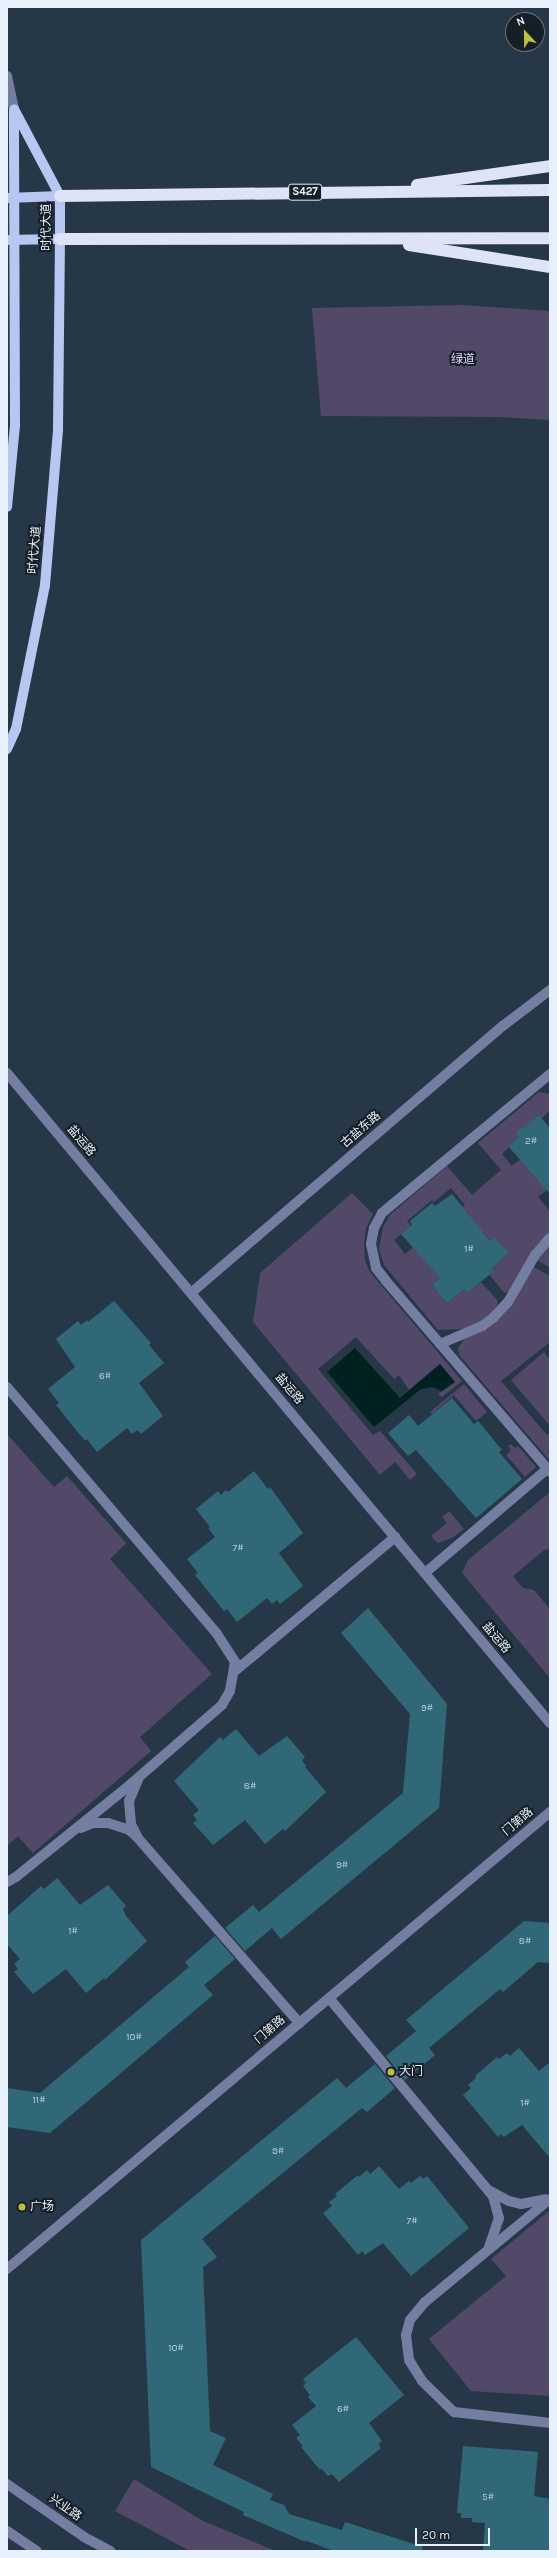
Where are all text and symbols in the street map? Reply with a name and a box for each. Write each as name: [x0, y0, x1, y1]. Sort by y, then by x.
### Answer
north arrow: [505, 12, 545, 52]
text: N: [515, 14, 527, 29]
road number: S427: [288, 183, 322, 201]
street label: 时代大道: [40, 203, 54, 251]
park label: 绿道: [451, 353, 475, 367]
street label: 时代大道: [26, 525, 44, 575]
street label: 古盐东路: [338, 1109, 384, 1151]
street label: 盐运路: [64, 1123, 98, 1159]
house number: 2#: [525, 1136, 537, 1148]
house number: 1#: [464, 1244, 474, 1256]
house number: 6#: [99, 1371, 111, 1383]
street label: 盐运路: [272, 1371, 306, 1407]
house number: 7#: [233, 1543, 243, 1555]
street label: 盐运路: [479, 1620, 513, 1656]
house number: 9#: [421, 1703, 433, 1715]
house number: 8#: [244, 1781, 256, 1793]
street label: 门第路: [500, 1805, 536, 1839]
house number: 9#: [336, 1860, 348, 1872]
house number: 1#: [68, 1926, 78, 1938]
house number: 8#: [519, 1936, 531, 1948]
street label: 门第路: [252, 2013, 288, 2047]
house number: 10#: [126, 2032, 142, 2044]
place label: 大门: [399, 2065, 423, 2079]
marker: 大门: [386, 2067, 396, 2077]
house number: 11#: [33, 2095, 45, 2107]
house number: 1#: [520, 2098, 530, 2110]
house number: 9#: [272, 2146, 284, 2158]
place label: 广场: [30, 2200, 54, 2214]
marker: 广场: [17, 2202, 27, 2212]
house number: 7#: [407, 2216, 417, 2228]
house number: 10#: [168, 2343, 184, 2355]
house number: 6#: [337, 2404, 349, 2416]
street label: 兴业路: [46, 2492, 84, 2524]
house number: 5#: [482, 2492, 494, 2504]
scale bar: [417, 2520, 492, 2546]
text: 20 m: [422, 2528, 450, 2542]

